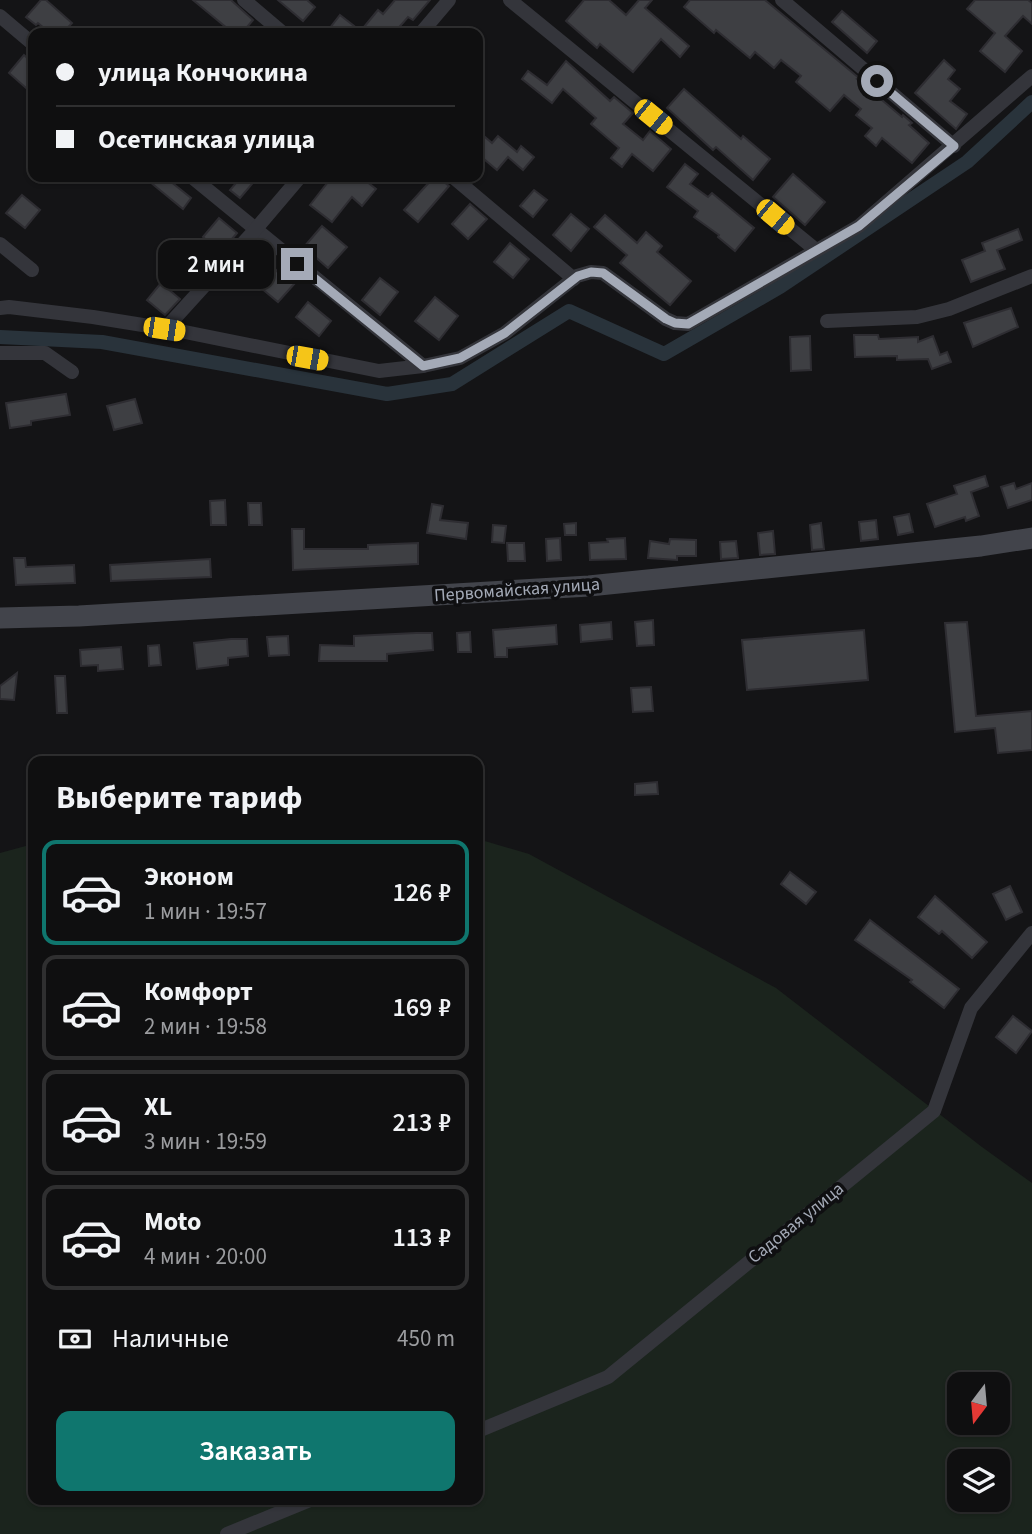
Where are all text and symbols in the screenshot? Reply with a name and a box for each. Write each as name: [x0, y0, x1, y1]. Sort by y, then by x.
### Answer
text: улица Кончокина: [98, 54, 308, 91]
route start: [861, 65, 893, 97]
car: [631, 96, 676, 138]
text: Осетинская улица: [98, 121, 315, 158]
car: [753, 195, 798, 239]
callout: 2 мин: [157, 240, 272, 288]
text: 2 мин: [187, 248, 245, 281]
route end: [281, 248, 313, 280]
car: [142, 315, 187, 343]
car: [285, 344, 330, 372]
street label: Первомайская улица: [433, 572, 601, 608]
text: Выберите тариф: [56, 775, 303, 821]
text: Эконом: [144, 858, 234, 895]
icon: car: [60, 861, 123, 924]
text: 126 ₽: [392, 874, 451, 911]
text: 1 мин · 19:57: [144, 895, 267, 928]
text: Комфорт: [144, 973, 253, 1010]
icon: car: [60, 976, 123, 1039]
text: 169 ₽: [392, 989, 451, 1026]
text: 2 мин · 19:58: [144, 1010, 267, 1043]
text: XL: [144, 1088, 172, 1125]
icon: car: [60, 1091, 123, 1154]
text: 213 ₽: [392, 1104, 451, 1141]
text: 3 мин · 19:59: [144, 1125, 267, 1158]
street label: Садовая улица: [743, 1176, 849, 1270]
text: Moto: [144, 1203, 201, 1240]
icon: car: [60, 1206, 123, 1269]
text: 113 ₽: [392, 1219, 451, 1256]
text: 4 мин · 20:00: [144, 1240, 267, 1273]
icon: cash: [56, 1320, 94, 1358]
text: Наличные: [112, 1320, 229, 1357]
text: 450 m: [397, 1322, 455, 1355]
north arrow: [947, 1372, 1010, 1435]
map controls: [947, 1372, 1010, 1512]
button: Заказать: [56, 1411, 455, 1491]
button: layers: [947, 1449, 1010, 1512]

